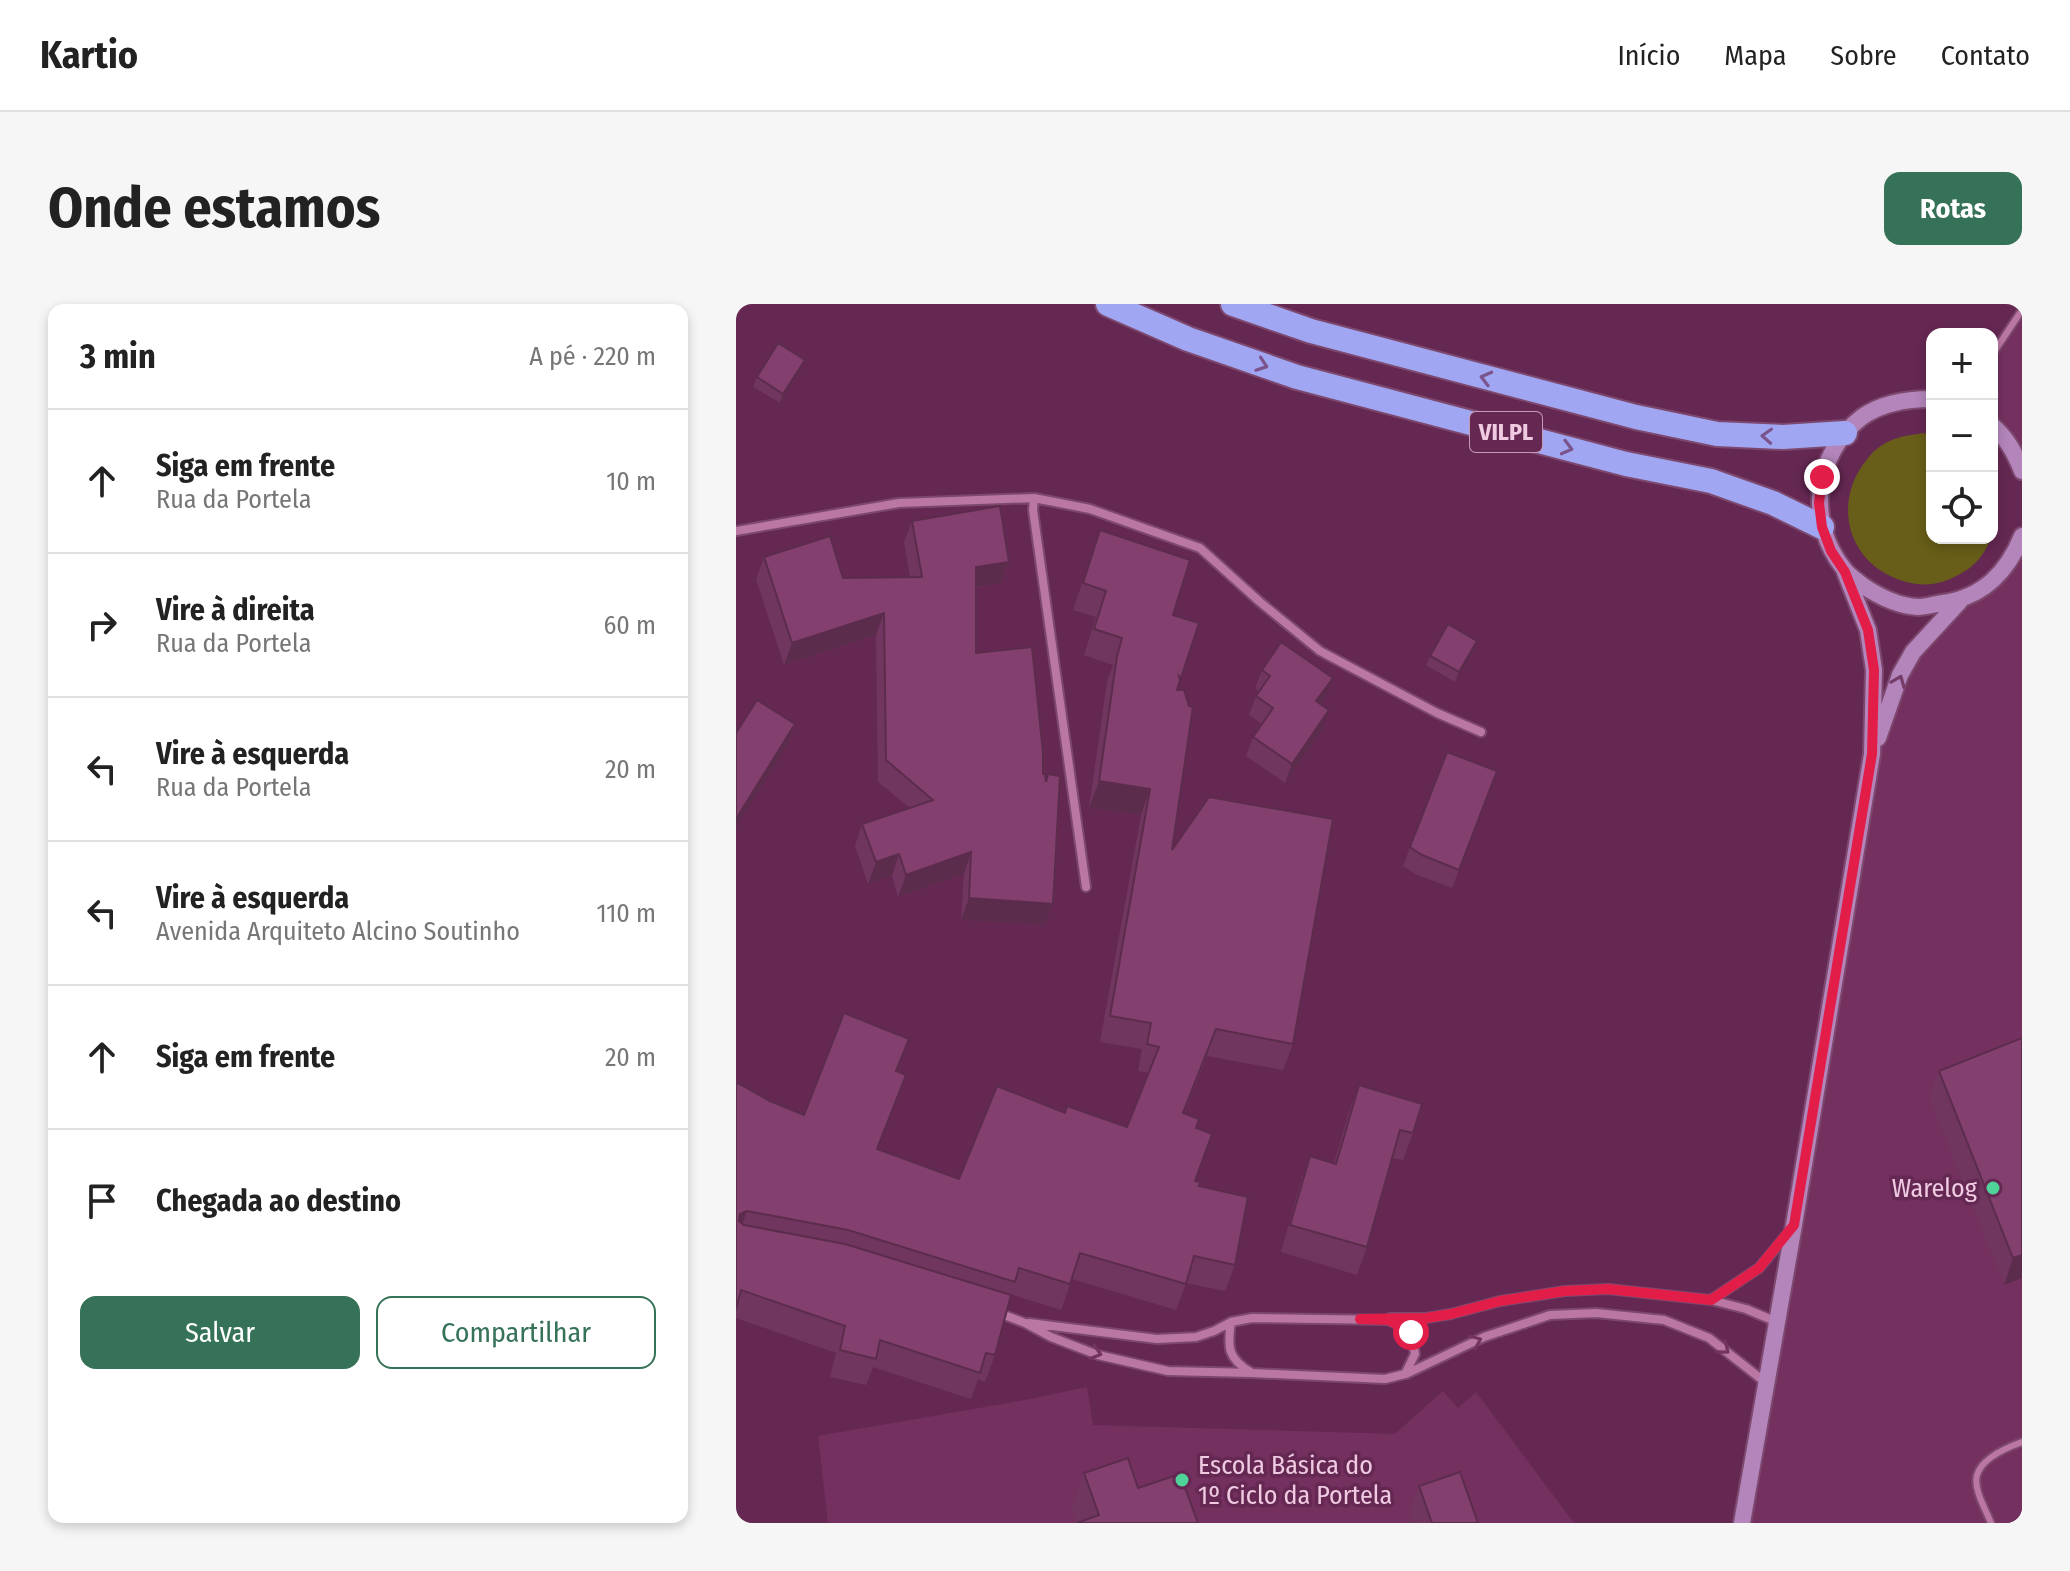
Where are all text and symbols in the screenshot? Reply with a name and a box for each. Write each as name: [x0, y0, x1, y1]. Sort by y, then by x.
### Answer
text: Kartio: [40, 32, 138, 78]
text: Início: [1617, 39, 1680, 72]
text: Mapa: [1724, 39, 1786, 72]
text: Sobre: [1830, 39, 1897, 72]
text: Contato: [1941, 39, 2030, 72]
button: Rotas: [1884, 172, 2022, 245]
text: Onde estamos: [48, 175, 380, 242]
map controls: [1926, 328, 1998, 544]
button: +: [1926, 328, 1998, 400]
text: 3 min: [80, 336, 156, 377]
text: A pé · 220 m: [529, 341, 656, 372]
one-way arrow: [1254, 355, 1268, 371]
one-way arrow: [1480, 370, 1494, 387]
button: −: [1926, 400, 1998, 472]
road number: VILPL: [1470, 412, 1542, 452]
one-way arrow: [1760, 428, 1773, 445]
one-way arrow: [1559, 439, 1573, 456]
text: Siga em frente: [156, 448, 335, 484]
icon: ahead: [80, 459, 124, 503]
route end: [1804, 459, 1840, 495]
text: 10 m: [606, 466, 656, 497]
button: locate: [1926, 472, 1998, 544]
text: Rua da Portela: [156, 484, 311, 515]
text: Vire à direita: [156, 592, 315, 628]
icon: right: [80, 603, 124, 647]
text: 60 m: [603, 610, 656, 641]
text: Rua da Portela: [156, 628, 311, 659]
one-way arrow: [1889, 675, 1905, 689]
text: Vire à esquerda: [156, 736, 349, 772]
icon: left: [80, 747, 124, 791]
text: 20 m: [605, 754, 656, 785]
text: Rua da Portela: [156, 772, 311, 803]
text: Vire à esquerda: [156, 880, 349, 916]
icon: left: [80, 891, 124, 935]
text: 110 m: [596, 898, 656, 929]
text: Avenida Arquiteto Alcino Soutinho: [156, 916, 520, 947]
icon: ahead: [80, 1035, 124, 1079]
text: Siga em frente: [156, 1039, 335, 1075]
text: 20 m: [605, 1042, 656, 1073]
place label: Warelog: [1892, 1173, 1978, 1204]
icon: arrive: [80, 1179, 124, 1223]
marker: Warelog: [1984, 1179, 2002, 1197]
text: Chegada ao destino: [156, 1183, 401, 1219]
button: Salvar: [80, 1296, 360, 1369]
button: Compartilhar: [376, 1296, 656, 1369]
route start: [1393, 1314, 1429, 1350]
one-way arrow: [1468, 1335, 1482, 1351]
one-way arrow: [1715, 1339, 1729, 1354]
one-way arrow: [1089, 1344, 1102, 1360]
place label: Escola Básica do 1º Ciclo da Portela: [1198, 1450, 1392, 1511]
marker: Escola Básica do 1º Ciclo da Portela: [1173, 1471, 1191, 1489]

